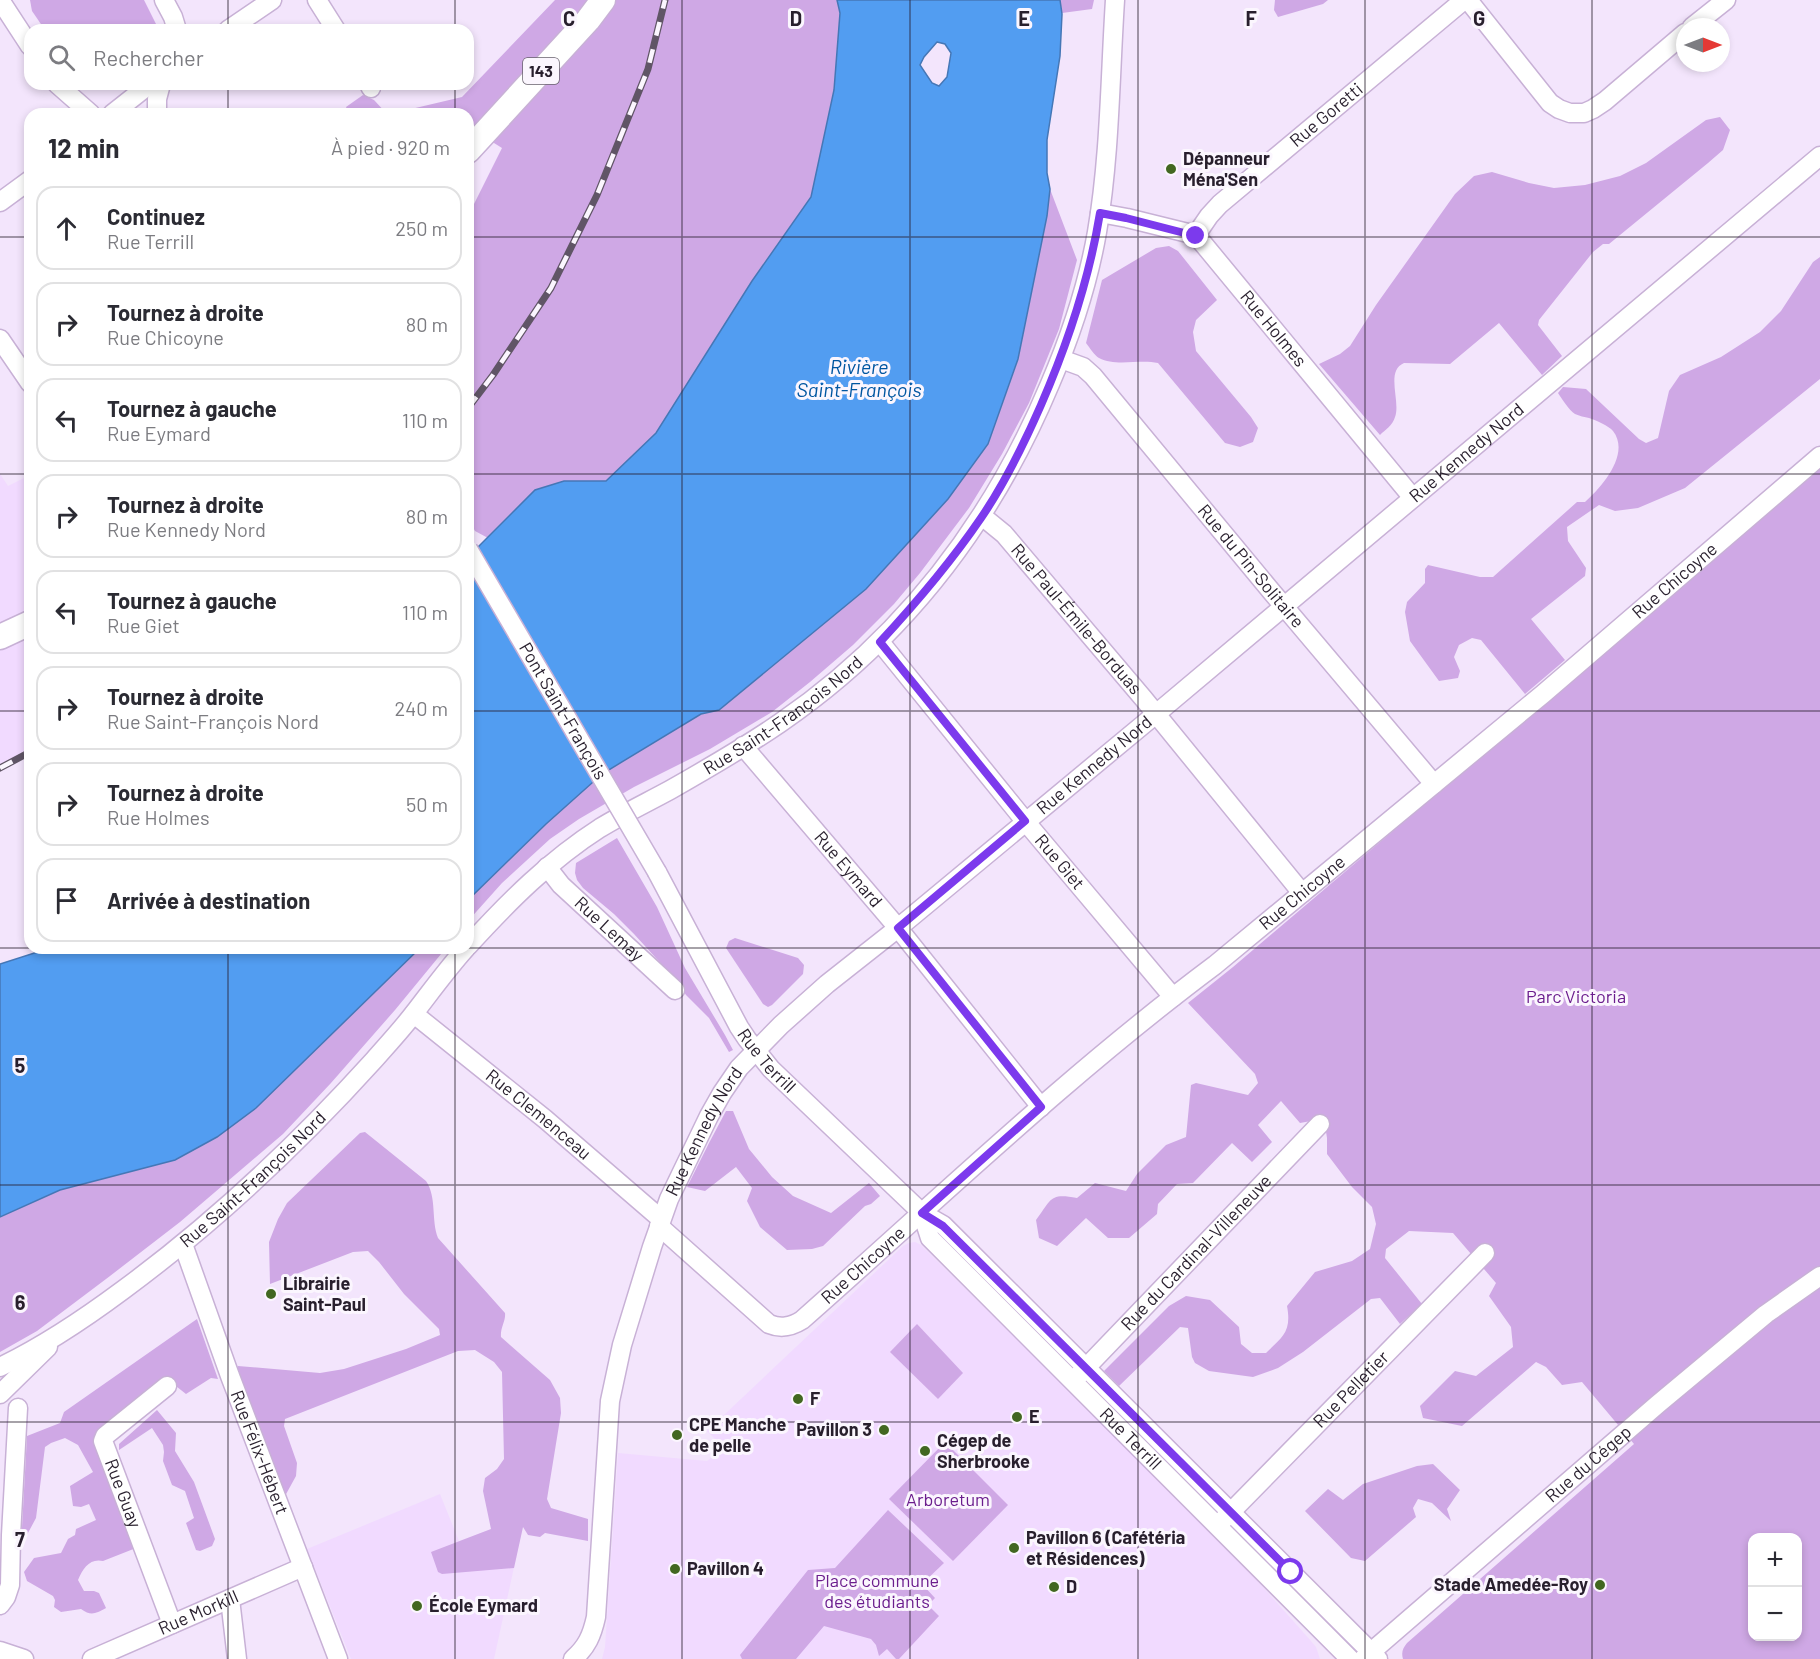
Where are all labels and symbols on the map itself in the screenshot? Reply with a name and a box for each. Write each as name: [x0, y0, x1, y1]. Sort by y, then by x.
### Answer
text: C: [563, 6, 575, 30]
text: D: [790, 6, 802, 30]
text: E: [1018, 6, 1030, 30]
text: F: [1245, 6, 1257, 30]
text: G: [1473, 6, 1485, 30]
north arrow: [1676, 18, 1730, 72]
road number: 143: [523, 58, 559, 84]
street label: Rue Goretti: [1285, 77, 1367, 151]
place label: Dépanneur Ména'Sen: [1183, 147, 1270, 190]
marker: Dépanneur Ména'Sen: [1164, 162, 1178, 176]
route end: [1182, 222, 1208, 248]
street label: Rue Holmes: [1236, 285, 1312, 371]
water label: Rivière Saint-François: [796, 354, 922, 401]
street label: Rue Kennedy Nord: [1404, 398, 1528, 507]
street label: Rue du Pin-Solitaire: [1194, 499, 1309, 632]
street label: Rue Chicoyne: [1627, 537, 1721, 623]
street label: Rue Paul-Émile-Borduas: [1007, 539, 1147, 698]
street label: Pont Saint-François: [515, 638, 612, 783]
street label: Rue Saint-François Nord: [699, 650, 867, 779]
street label: Rue Kennedy Nord: [1032, 710, 1156, 819]
street label: Rue Eymard: [810, 826, 887, 911]
street label: Rue Giet: [1031, 829, 1090, 894]
street label: Rue Chicoyne: [1254, 850, 1349, 934]
street label: Rue Lemay: [571, 891, 649, 966]
park label: Parc Victoria: [1526, 985, 1626, 1007]
street label: Rue Terrill: [733, 1024, 801, 1097]
text: 5: [15, 1053, 26, 1077]
street label: Rue Kennedy Nord: [660, 1062, 747, 1199]
street label: Rue Clemenceau: [482, 1064, 596, 1164]
street label: Rue Saint-François Nord: [175, 1106, 330, 1252]
street label: Rue du Cardinal-Villeneuve: [1116, 1169, 1276, 1335]
street label: Rue Chicoyne: [816, 1221, 909, 1308]
place label: Librairie Saint-Paul: [283, 1272, 366, 1315]
marker: Librairie Saint-Paul: [264, 1287, 278, 1301]
text: 6: [15, 1290, 26, 1314]
street label: Rue Pelletier: [1308, 1345, 1393, 1432]
street label: Rue Félix-Hébert: [226, 1387, 294, 1517]
place label: F: [810, 1387, 820, 1409]
marker: F: [791, 1392, 805, 1406]
street label: Rue Terrill: [1096, 1403, 1167, 1474]
place label: E: [1029, 1405, 1040, 1427]
marker: E: [1010, 1410, 1024, 1424]
place label: CPE Manche de pelle: [689, 1413, 786, 1456]
place label: Pavillon 3: [796, 1418, 872, 1440]
street label: Rue du Cégep: [1540, 1420, 1635, 1507]
marker: Pavillon 3: [877, 1423, 891, 1437]
marker: CPE Manche de pelle: [670, 1428, 684, 1442]
place label: Cégep de Sherbrooke: [937, 1429, 1030, 1472]
marker: Cégep de Sherbrooke: [918, 1444, 932, 1458]
street label: Rue Guay: [101, 1455, 147, 1531]
park label: Arboretum: [906, 1488, 990, 1510]
place label: Pavillon 6 (Cafétéria et Résidences): [1026, 1526, 1185, 1569]
text: 7: [15, 1527, 25, 1551]
marker: Pavillon 6 (Cafétéria et Résidences): [1007, 1541, 1021, 1555]
place label: Pavillon 4: [687, 1557, 764, 1579]
route start: [1277, 1558, 1303, 1584]
marker: Pavillon 4: [668, 1562, 682, 1576]
park label: Place commune des étudiants: [815, 1569, 939, 1612]
place label: Stade Amedée-Roy: [1434, 1573, 1588, 1595]
place label: D: [1066, 1575, 1077, 1597]
marker: Stade Amedée-Roy: [1593, 1578, 1607, 1592]
marker: D: [1047, 1580, 1061, 1594]
street label: Rue Morkill: [155, 1585, 241, 1639]
place label: École Eymard: [429, 1594, 538, 1616]
marker: École Eymard: [410, 1599, 424, 1613]

